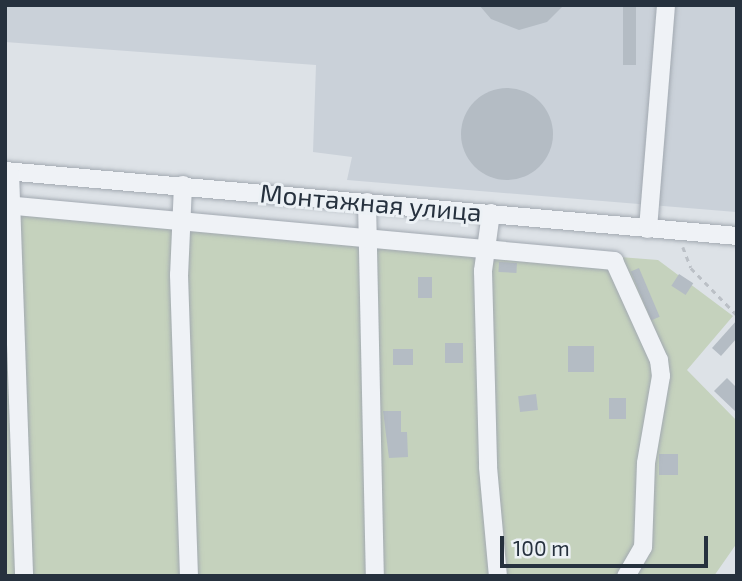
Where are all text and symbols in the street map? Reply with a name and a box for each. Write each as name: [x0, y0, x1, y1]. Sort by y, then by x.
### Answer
street label: Монтажная улица: [259, 177, 483, 227]
scale bar: [504, 522, 712, 566]
text: 100 m: [513, 535, 570, 560]

